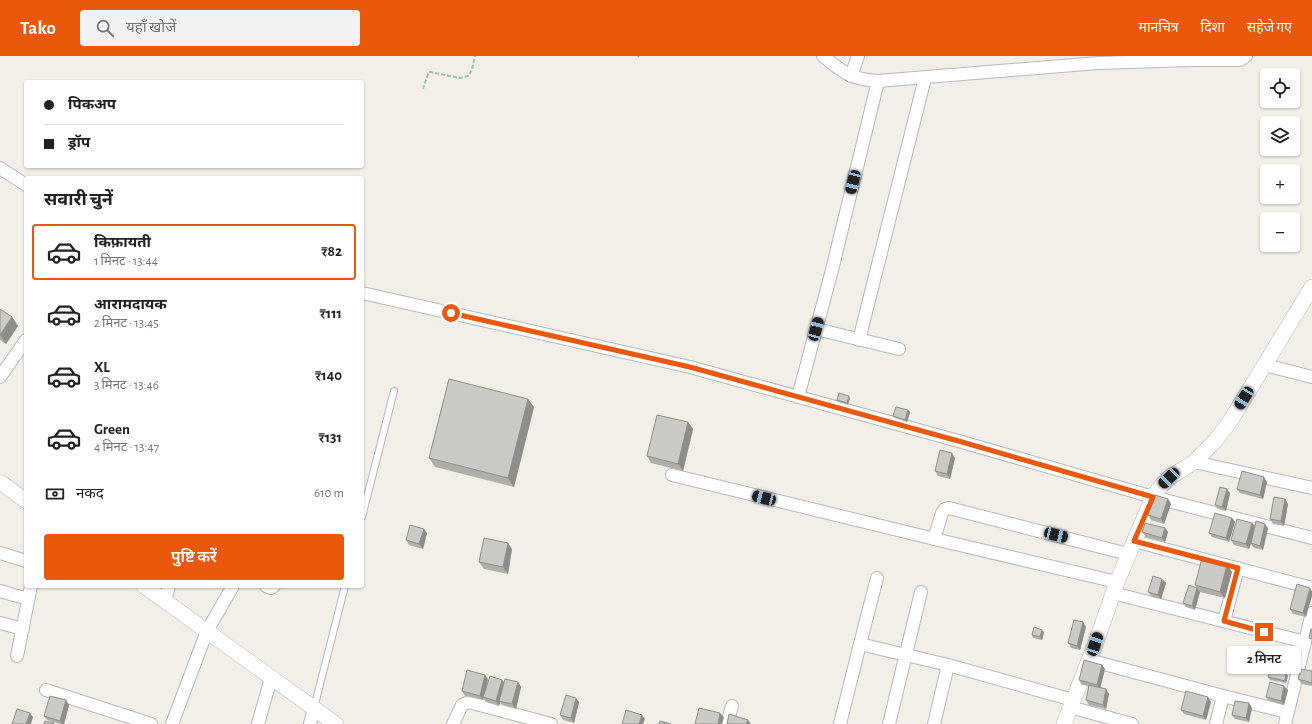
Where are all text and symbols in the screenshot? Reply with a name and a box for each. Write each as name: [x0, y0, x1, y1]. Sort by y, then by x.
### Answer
search box: [80, 10, 360, 46]
icon: search: [94, 17, 116, 39]
text: Tako: [20, 19, 56, 38]
text: यहाँ खोजें: [126, 20, 176, 35]
text: मानचित्र: [1139, 21, 1179, 35]
text: दिशा: [1201, 21, 1225, 35]
text: सहेजे गए: [1247, 21, 1292, 35]
map controls: [1260, 68, 1300, 252]
button: locate: [1260, 68, 1300, 108]
text: पिकअप: [68, 97, 116, 112]
button: layers: [1260, 116, 1300, 156]
text: ड्रॉप: [68, 135, 90, 150]
button: +: [1260, 164, 1300, 204]
car: [844, 169, 862, 195]
text: सवारी चुनें: [44, 191, 113, 209]
button: −: [1260, 212, 1300, 252]
icon: car: [46, 234, 82, 270]
text: किफ़ायती: [94, 235, 151, 250]
text: ₹82: [321, 244, 342, 259]
text: 1 मिनट · 13:44: [94, 255, 158, 268]
icon: car: [46, 296, 82, 332]
text: आरामदायक: [94, 297, 167, 312]
route start: [442, 304, 460, 322]
text: ₹111: [320, 306, 342, 321]
car: [807, 316, 825, 342]
text: 2 मिनट · 13:45: [94, 317, 159, 330]
icon: car: [46, 358, 82, 394]
text: XL: [94, 360, 110, 375]
text: ₹140: [315, 368, 342, 383]
text: 3 मिनट · 13:46: [94, 379, 159, 392]
car: [1233, 385, 1255, 411]
icon: car: [46, 420, 82, 456]
text: Green: [94, 422, 130, 437]
text: ₹131: [318, 430, 342, 445]
text: 4 मिनट · 13:47: [94, 441, 159, 454]
car: [1156, 465, 1182, 491]
icon: cash: [44, 483, 66, 505]
text: नकद: [76, 486, 104, 501]
text: 610 m: [314, 487, 344, 500]
car: [751, 489, 777, 507]
car: [1043, 526, 1069, 544]
button: पुष्टि करें: [44, 534, 344, 580]
route end: [1255, 623, 1273, 641]
car: [1086, 631, 1104, 657]
callout: 2 मिनट: [1227, 646, 1301, 674]
text: 2 मिनट: [1247, 653, 1281, 666]

